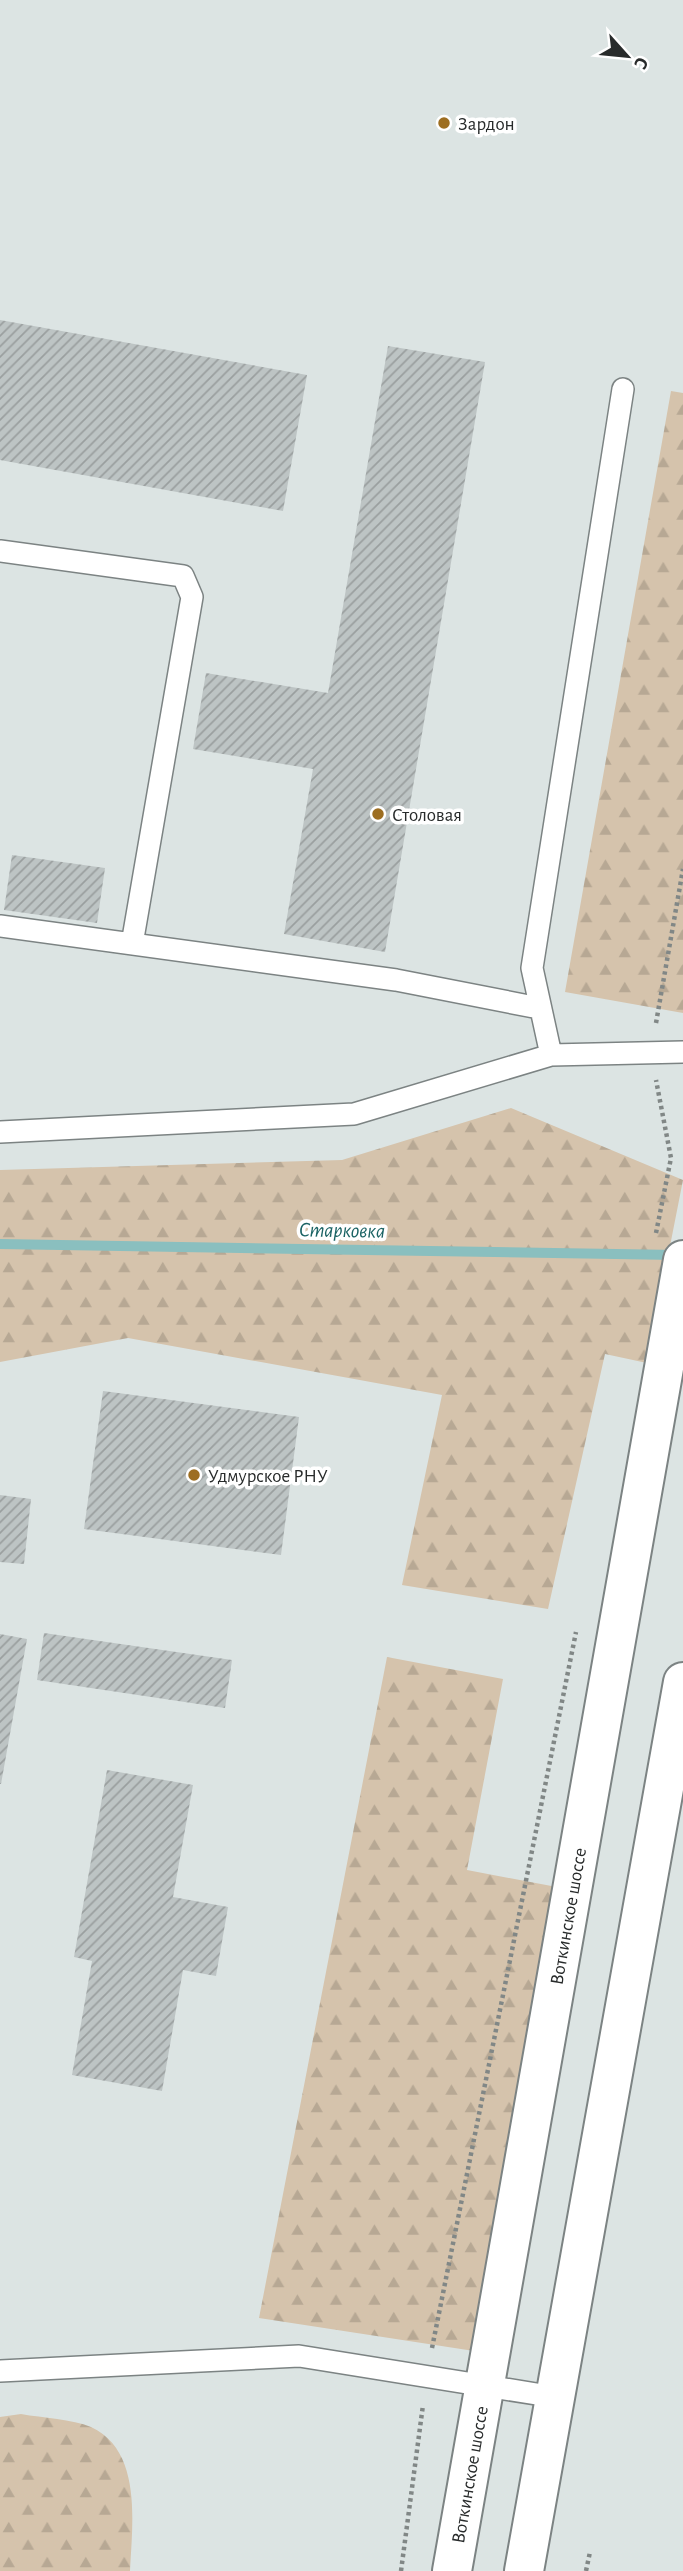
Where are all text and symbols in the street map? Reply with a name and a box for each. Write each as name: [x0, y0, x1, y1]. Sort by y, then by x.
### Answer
north arrow: [592, 21, 662, 91]
text: С: [630, 54, 652, 72]
marker: Зардон: [436, 115, 452, 131]
place label: Зардон: [458, 115, 515, 134]
marker: Столовая: [370, 806, 386, 822]
place label: Столовая: [392, 806, 462, 825]
water label: Старковка: [299, 1219, 385, 1243]
marker: Удмурское РНУ: [186, 1467, 202, 1483]
place label: Удмурское РНУ: [208, 1467, 328, 1486]
street label: Воткинское шоссе: [547, 1846, 590, 1986]
street label: Воткинское шоссе: [449, 2405, 492, 2545]

